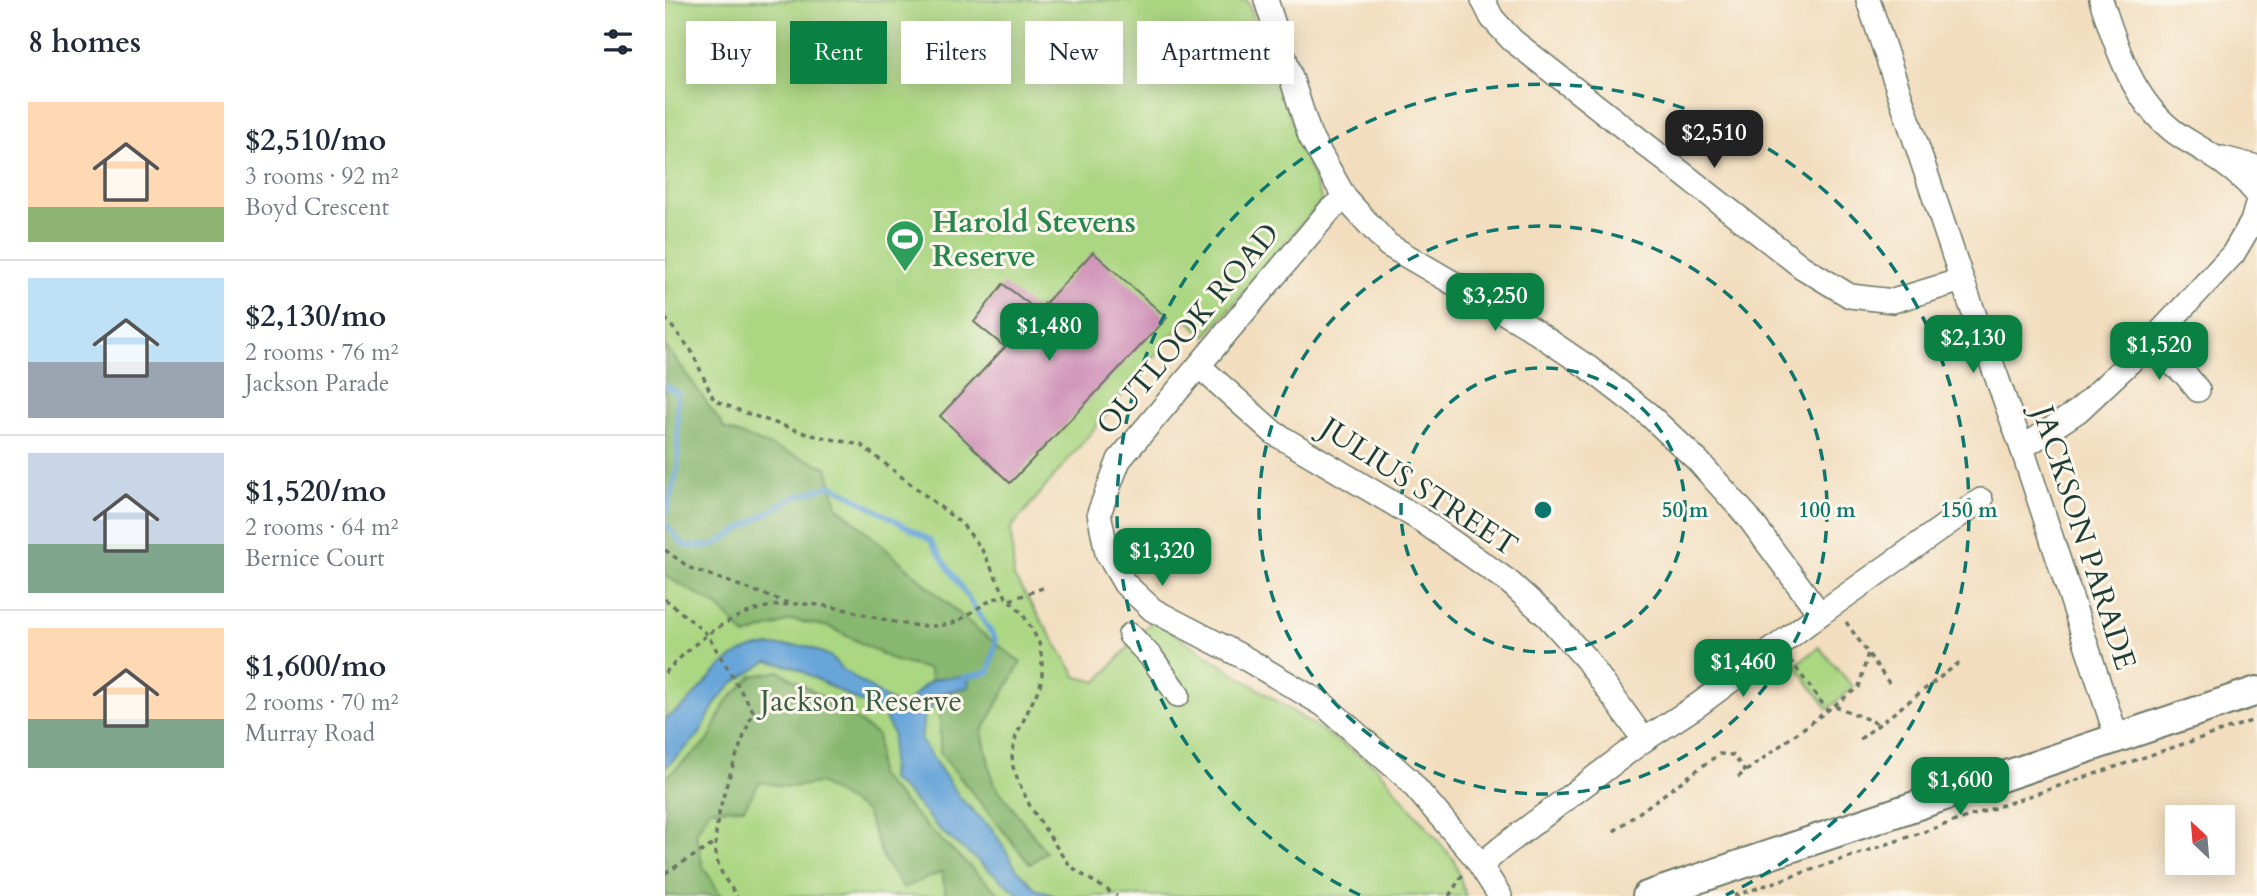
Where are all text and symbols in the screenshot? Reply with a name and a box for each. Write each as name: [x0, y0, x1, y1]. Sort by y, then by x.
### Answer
chip: Buy: [686, 21, 776, 84]
chip: Rent: [790, 21, 887, 84]
chip: Filters: [901, 21, 1011, 84]
chip: New: [1025, 21, 1123, 84]
chip: Apartment: [1137, 21, 1294, 84]
text: 8 homes: [28, 22, 141, 63]
icon: filters: [599, 23, 637, 61]
pin: $2,510: [1657, 110, 1771, 170]
text: $2,510: [1681, 117, 1747, 148]
text: $2,510/mo: [245, 120, 386, 161]
icon: home: [84, 130, 168, 214]
text: 3 rooms · 92 m²: [245, 161, 398, 192]
text: Boyd Crescent: [245, 192, 389, 223]
place label: Harold Stevens Reserve: [932, 202, 1136, 277]
street label: OUTLOOK ROAD: [1087, 214, 1289, 444]
sports icon: Harold Stevens Reserve: [884, 218, 926, 273]
pin: $3,250: [1438, 274, 1552, 333]
text: $3,250: [1462, 280, 1528, 311]
text: $2,130/mo: [245, 296, 386, 337]
pin: $1,480: [992, 304, 1106, 363]
icon: home: [84, 306, 168, 390]
text: $1,480: [1016, 310, 1082, 341]
pin: $2,130: [1916, 316, 2030, 375]
text: $2,130: [1940, 322, 2006, 353]
pin: $1,520: [2102, 322, 2216, 382]
text: $1,520: [2126, 329, 2192, 360]
text: 2 rooms · 76 m²: [245, 337, 398, 368]
text: Jackson Parade: [245, 368, 389, 399]
street label: JACKSON PARADE: [2021, 397, 2146, 675]
street label: JULIUS STREET: [1309, 406, 1526, 566]
text: $1,520/mo: [245, 471, 386, 512]
icon: home: [84, 481, 168, 565]
text: 50 m: [1662, 496, 1709, 525]
text: 100 m: [1798, 496, 1856, 525]
text: 150 m: [1940, 496, 1998, 525]
centre of rings: [1531, 498, 1555, 522]
text: 2 rooms · 64 m²: [245, 512, 398, 543]
pin: $1,320: [1105, 528, 1219, 588]
text: $1,320: [1129, 535, 1195, 566]
text: Bernice Court: [245, 543, 384, 574]
pin: $1,460: [1686, 640, 1800, 699]
text: $1,600/mo: [245, 646, 386, 687]
text: $1,460: [1710, 646, 1776, 677]
icon: home: [84, 656, 168, 740]
park label: Jackson Reserve: [756, 681, 962, 722]
text: 2 rooms · 70 m²: [245, 687, 398, 718]
text: Murray Road: [245, 718, 375, 749]
pin: $1,600: [1903, 758, 2017, 817]
text: $1,600: [1927, 764, 1993, 795]
north arrow: [2165, 805, 2235, 875]
map controls: [2165, 805, 2235, 875]

